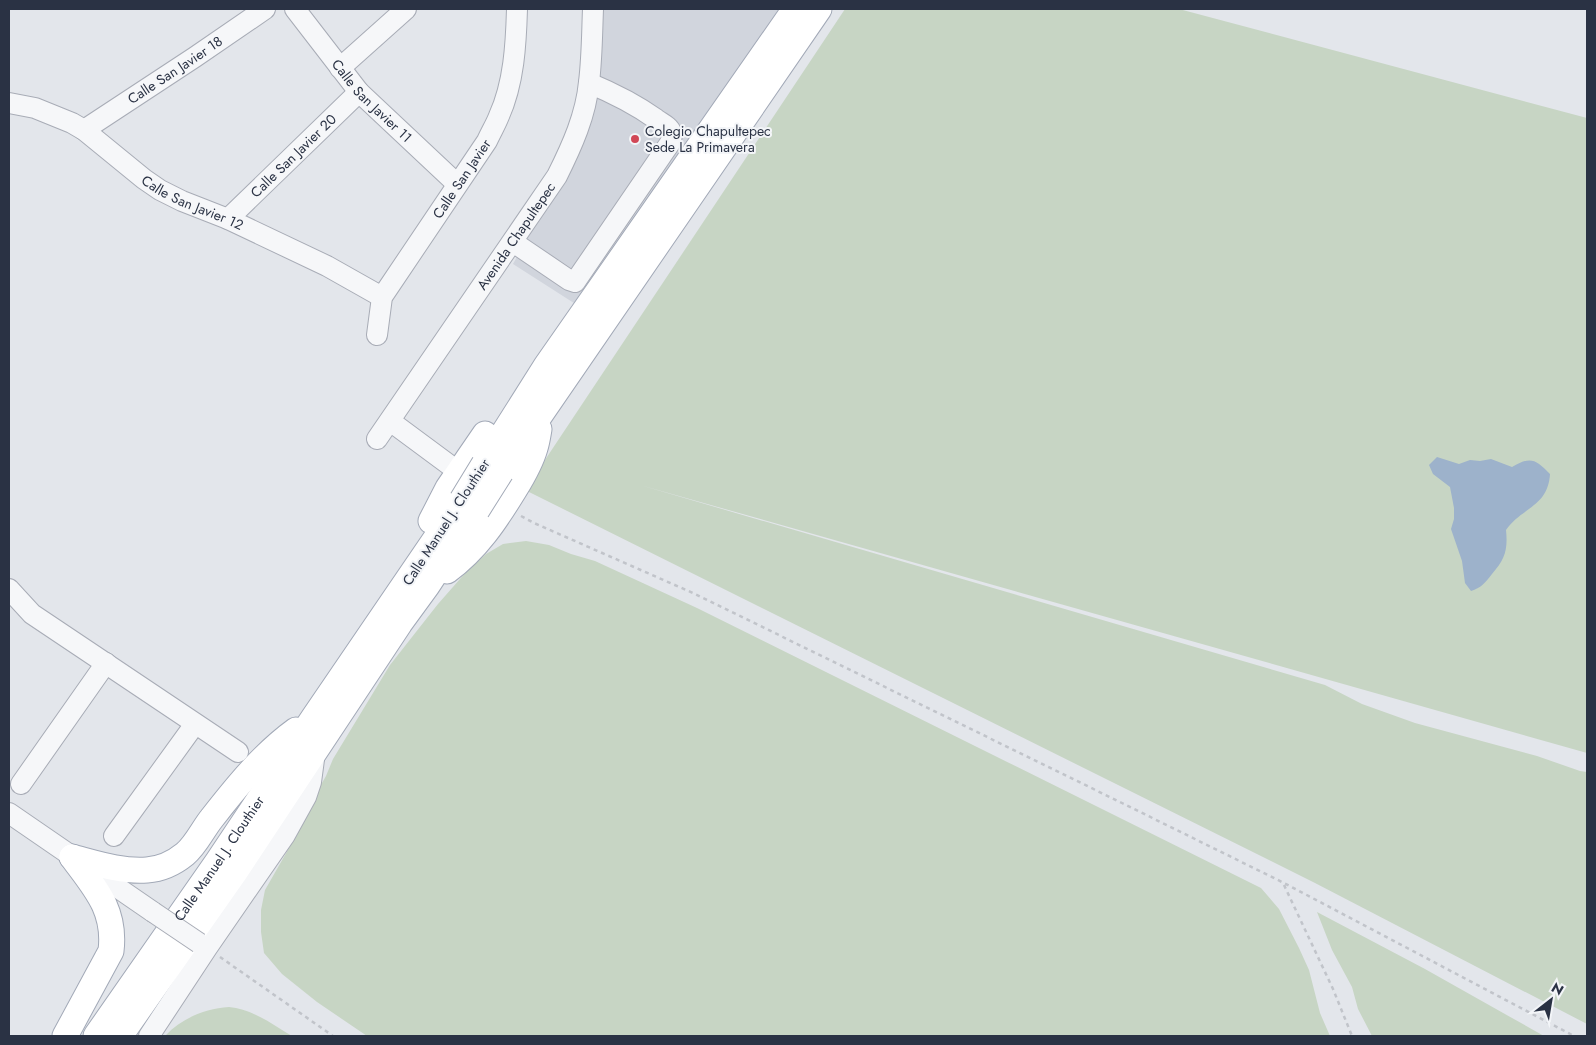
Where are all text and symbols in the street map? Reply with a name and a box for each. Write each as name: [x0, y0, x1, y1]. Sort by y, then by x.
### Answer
street label: Calle San Javier 18: [124, 31, 226, 109]
street label: Calle San Javier 11: [327, 55, 417, 147]
street label: Calle San Javier 20: [246, 109, 341, 202]
place label: Colegio Chapultepec Sede La Primavera: [645, 121, 771, 157]
marker: Colegio Chapultepec Sede La Primavera: [629, 133, 641, 145]
street label: Calle San Javier: [428, 135, 496, 222]
street label: Calle San Javier 12: [137, 170, 247, 235]
street label: Avenida Chapultepec: [472, 178, 560, 294]
street label: Calle Manuel J. Clouthier: [397, 455, 495, 589]
street label: Calle Manuel J. Clouthier: [169, 792, 269, 925]
north arrow: [1526, 975, 1576, 1025]
text: N: [1548, 977, 1568, 1000]

